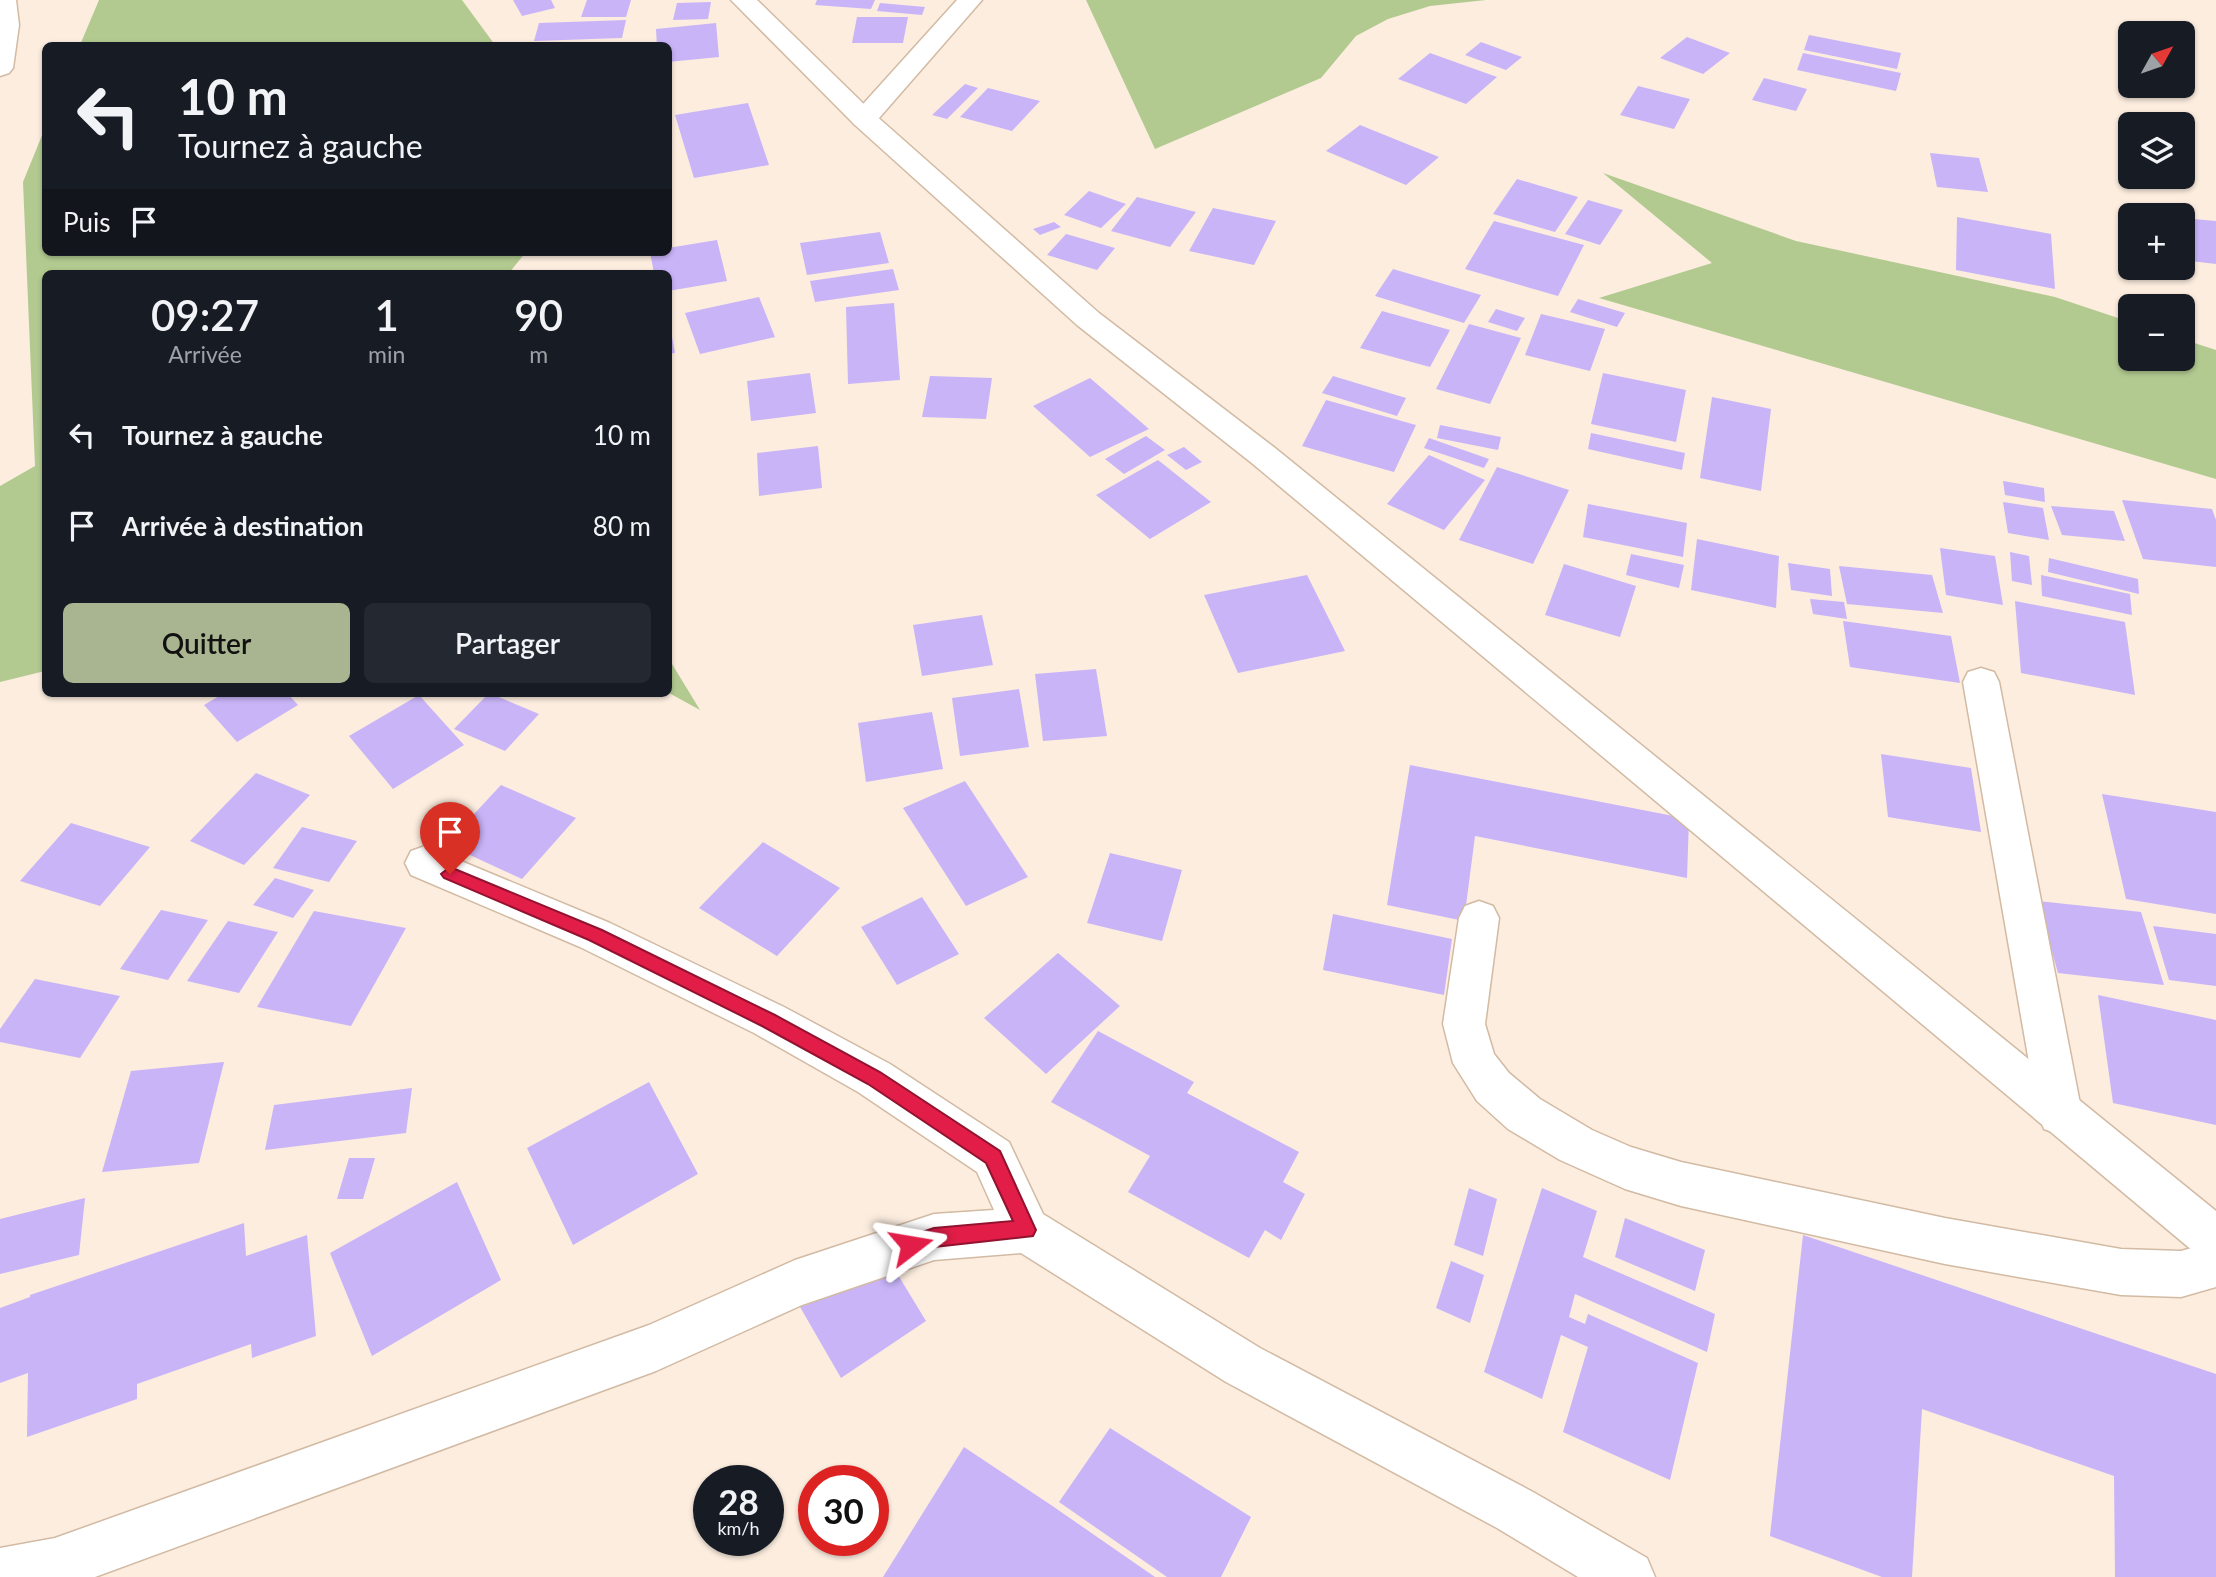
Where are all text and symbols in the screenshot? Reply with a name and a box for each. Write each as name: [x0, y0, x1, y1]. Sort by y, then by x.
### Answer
north arrow: [2118, 21, 2194, 98]
map controls: [2118, 21, 2195, 371]
text: 10 m: [178, 67, 288, 125]
icon: left: [63, 70, 154, 161]
button: layers: [2118, 112, 2195, 189]
text: Tournez à gauche: [178, 126, 423, 165]
icon: arrive: [125, 203, 163, 241]
button: +: [2118, 203, 2195, 280]
text: Puis: [63, 206, 111, 238]
text: 09:27: [151, 290, 259, 340]
text: 1: [375, 290, 399, 340]
text: 90: [514, 290, 563, 340]
button: −: [2118, 294, 2195, 371]
text: Arrivée: [168, 340, 242, 368]
text: min: [368, 340, 405, 368]
text: m: [529, 340, 548, 368]
icon: left: [63, 416, 101, 454]
text: Tournez à gauche: [122, 419, 323, 451]
text: 10 m: [593, 419, 651, 451]
icon: arrive: [63, 507, 101, 545]
text: Arrivée à destination: [122, 510, 364, 542]
text: 80 m: [593, 510, 651, 542]
button: Quitter: [63, 603, 350, 683]
button: Partager: [364, 603, 651, 683]
pin: [420, 802, 480, 874]
icon: arrive: [431, 813, 469, 851]
position arrow: [874, 1208, 948, 1282]
speed limit sign: 30: [798, 1465, 889, 1556]
text: 28: [718, 1480, 759, 1522]
text: km/h: [717, 1517, 760, 1539]

